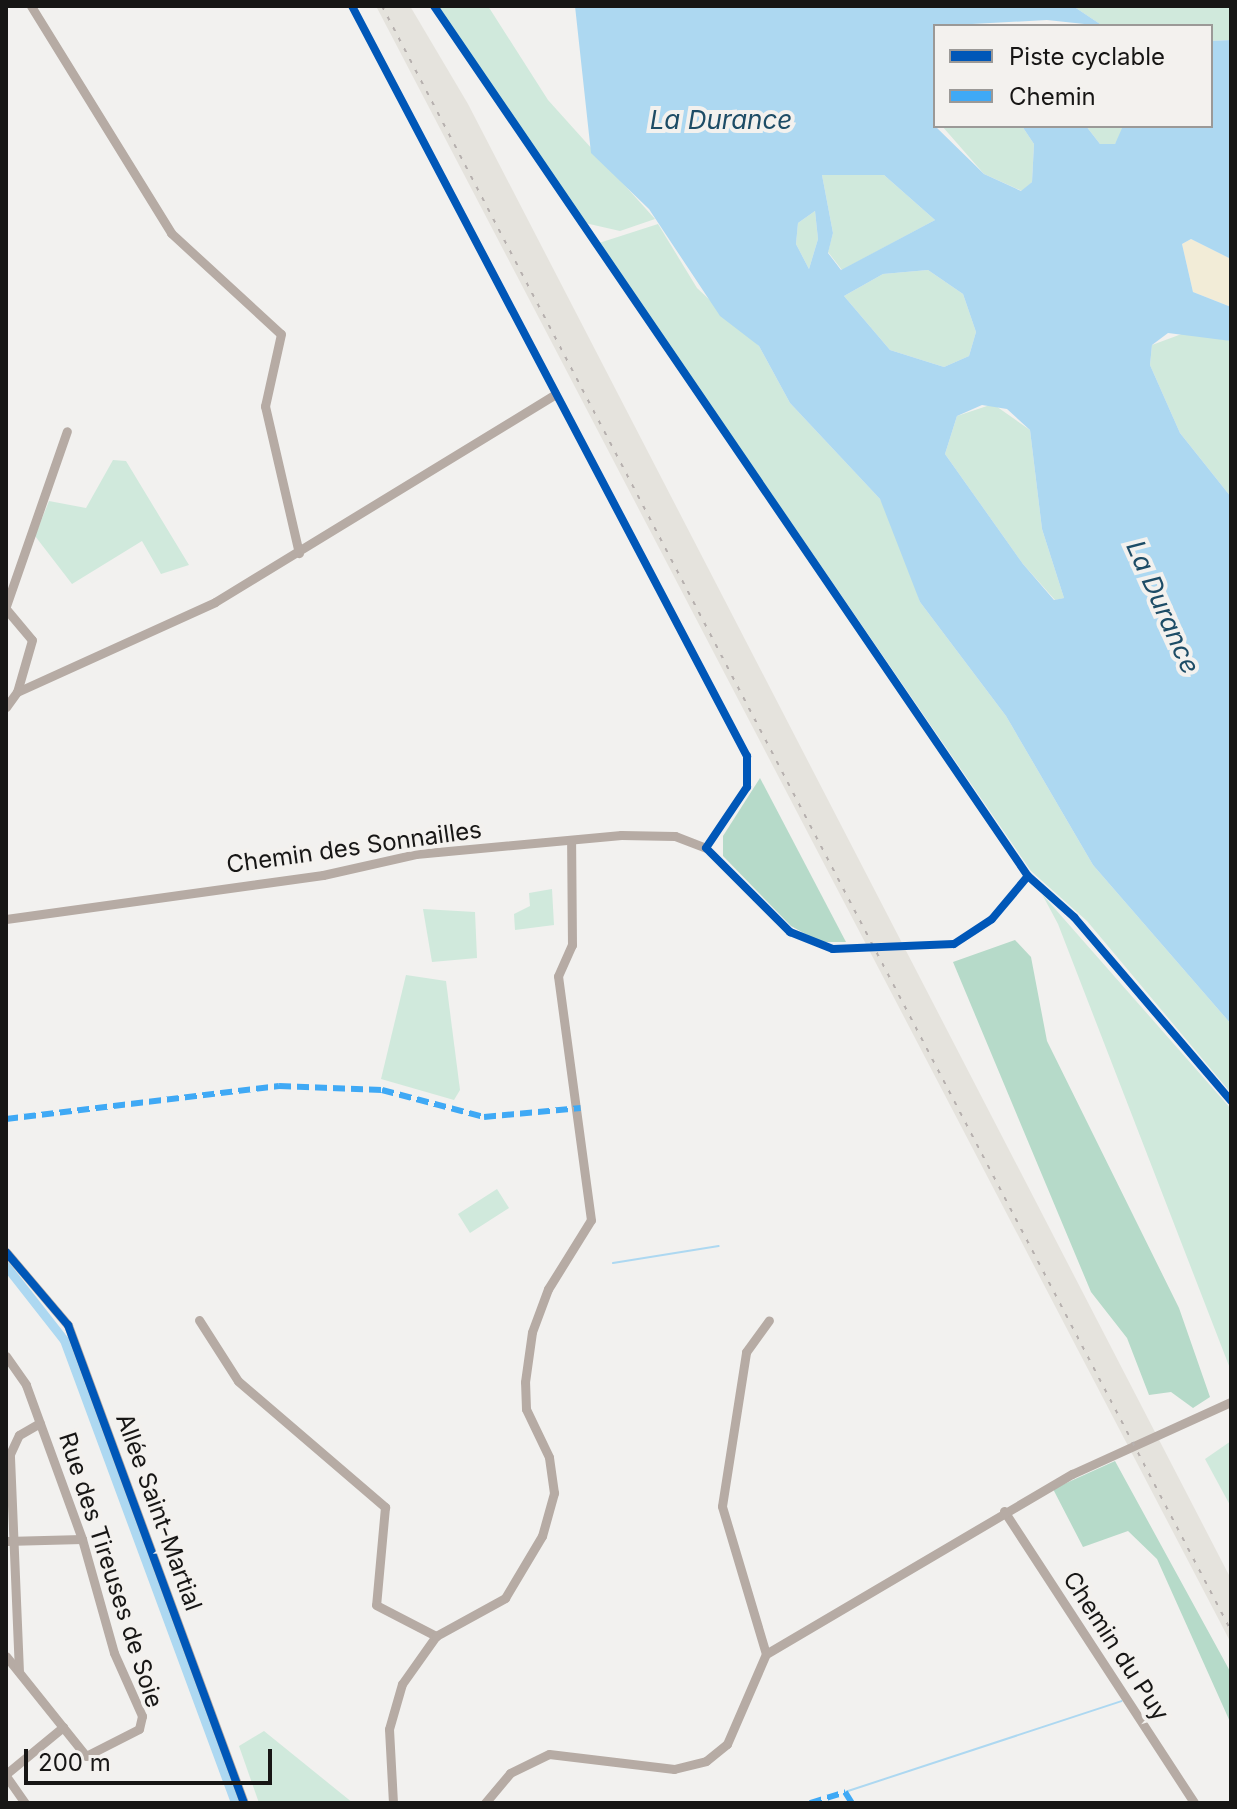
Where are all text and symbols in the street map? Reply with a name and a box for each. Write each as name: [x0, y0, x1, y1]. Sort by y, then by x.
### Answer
legend: [933, 24, 1213, 128]
text: Piste cyclable: [1009, 42, 1165, 71]
text: Chemin: [1009, 82, 1096, 111]
water label: La Durance: [650, 104, 792, 136]
water label: La Durance: [1120, 535, 1206, 679]
street label: Chemin des Sonnailles: [225, 815, 483, 879]
street label: Allée Saint-Martial: [110, 1409, 208, 1615]
street label: Rue des Tireuses de Soie: [53, 1429, 169, 1711]
street label: Chemin du Puy: [1057, 1566, 1175, 1726]
scale bar: [28, 1733, 276, 1783]
text: 200 m: [38, 1748, 111, 1777]

